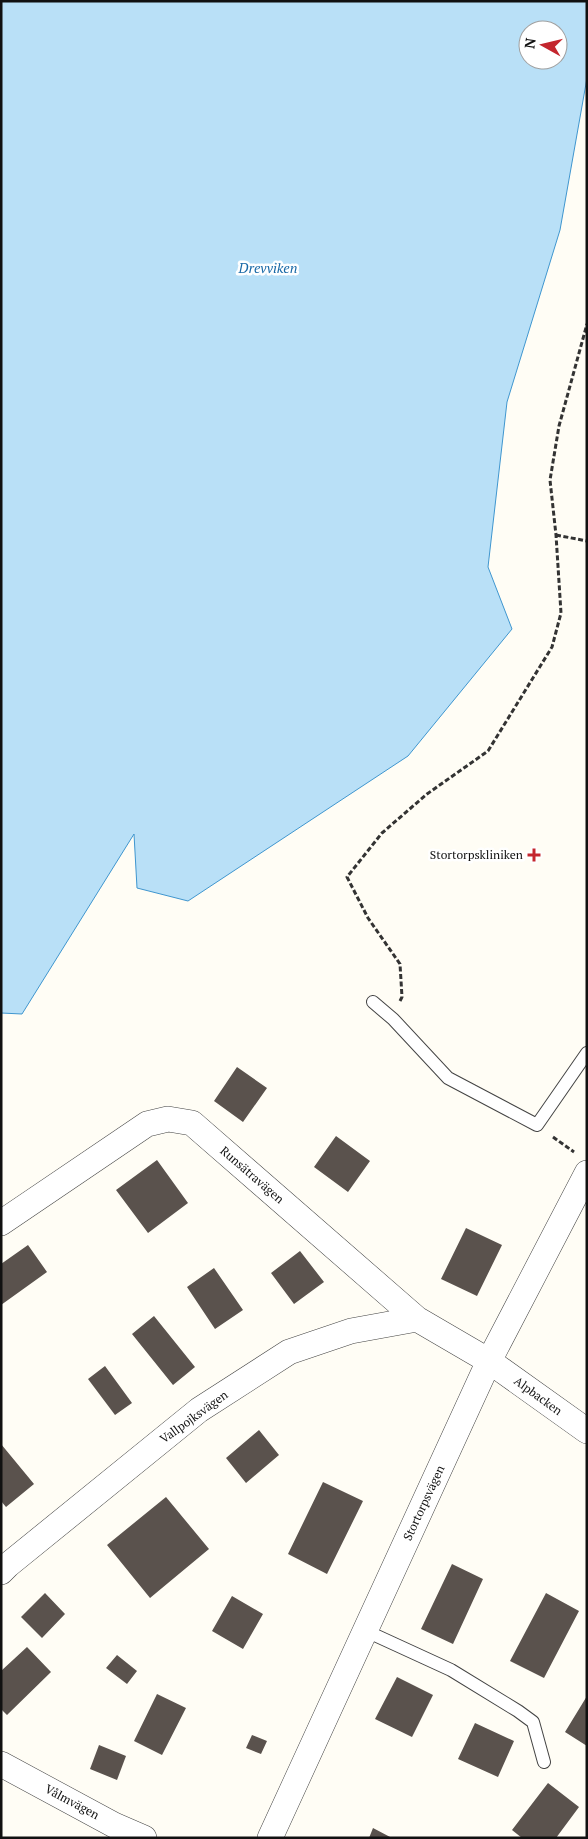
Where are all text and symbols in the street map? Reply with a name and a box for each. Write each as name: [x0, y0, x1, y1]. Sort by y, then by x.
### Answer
north arrow: [518, 20, 568, 70]
text: N: [519, 36, 540, 50]
water label: Drevviken: [238, 258, 297, 277]
place label: Stortorpskliniken: [430, 847, 523, 862]
marker: Stortorpskliniken: [527, 848, 541, 862]
street label: Runsätravägen: [217, 1143, 287, 1206]
street label: Alpbacken: [511, 1373, 565, 1418]
street label: Vallpojksvägen: [157, 1387, 231, 1446]
street label: Stortorpsvägen: [400, 1463, 448, 1543]
street label: Vålmvägen: [42, 1781, 102, 1822]

